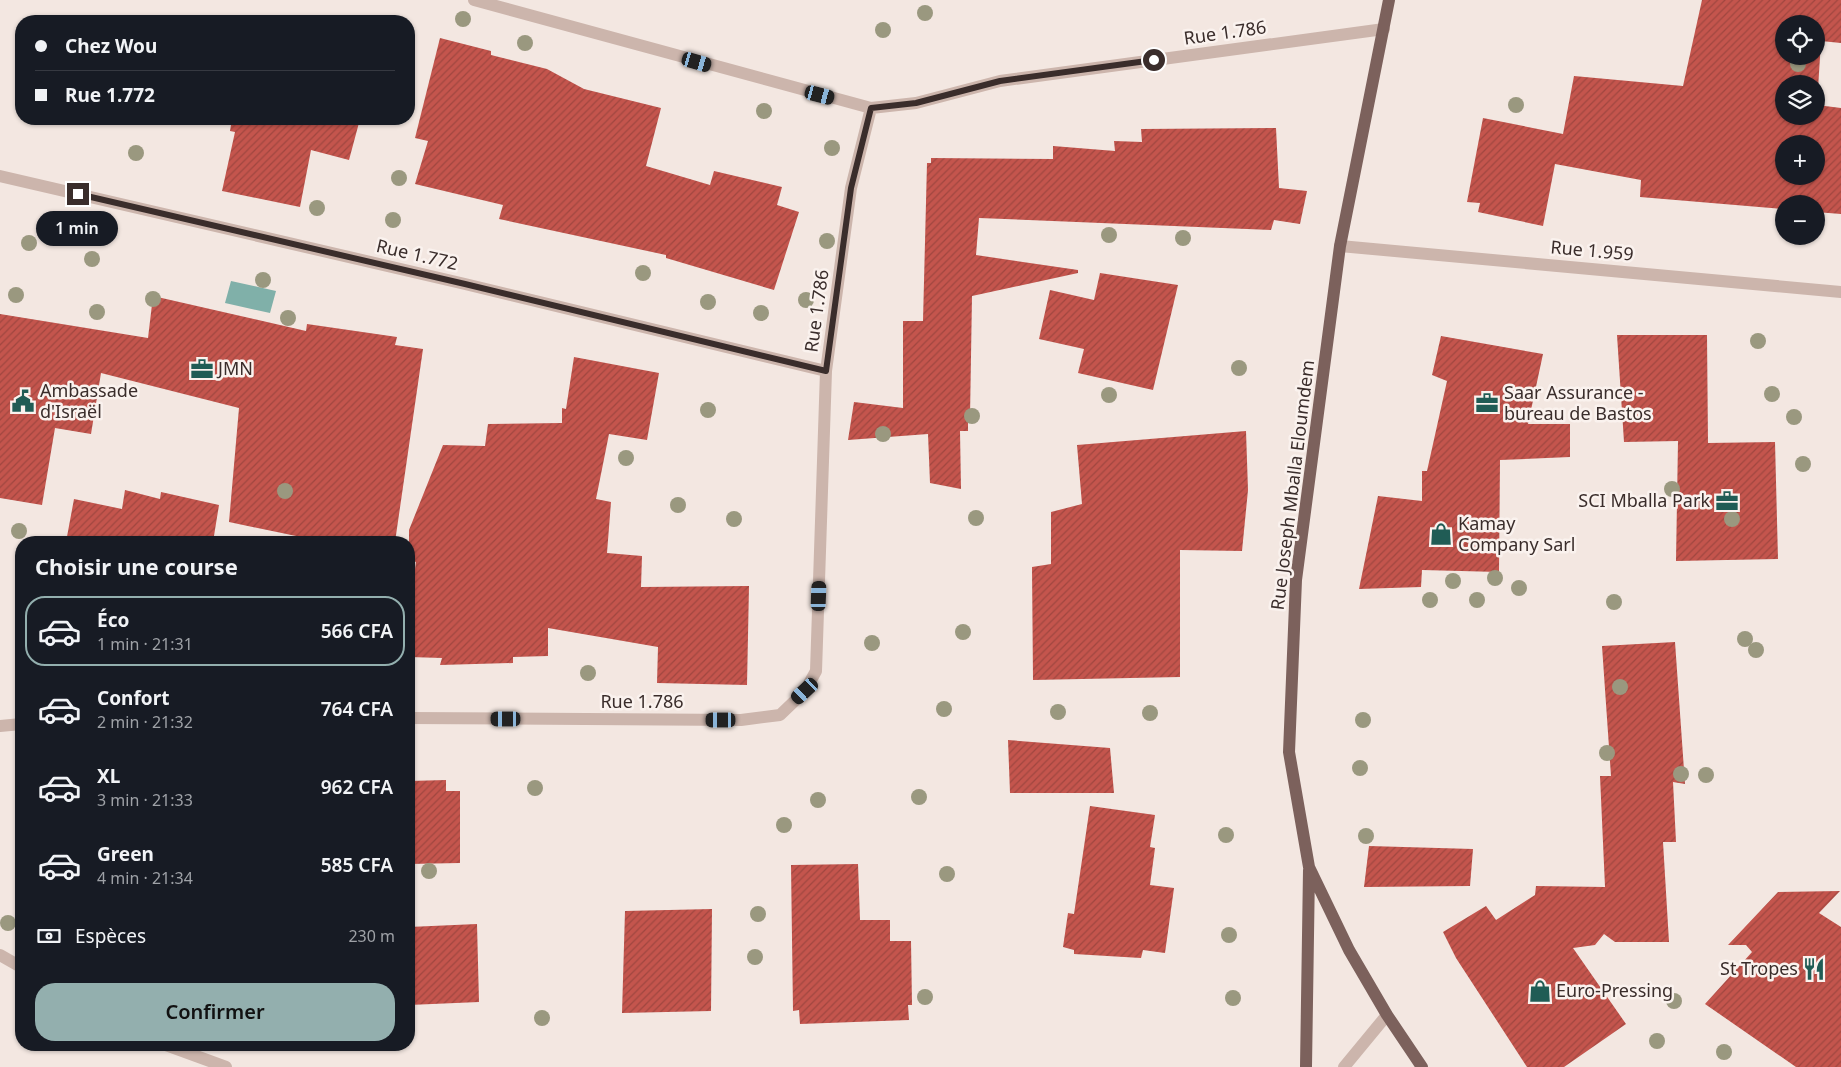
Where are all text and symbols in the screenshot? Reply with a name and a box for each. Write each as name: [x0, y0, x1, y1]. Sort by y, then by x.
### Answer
street label: Rue 1.786: [1182, 14, 1268, 50]
map controls: [1775, 15, 1825, 245]
button: locate: [1775, 15, 1825, 65]
text: Chez Wou: [65, 33, 157, 59]
route start: [1143, 49, 1165, 71]
car: [680, 51, 713, 73]
button: layers: [1775, 75, 1825, 125]
text: Rue 1.772: [65, 82, 155, 108]
car: [803, 84, 836, 106]
button: +: [1775, 135, 1825, 185]
route end: [67, 183, 89, 205]
button: −: [1775, 195, 1825, 245]
callout: 1 min: [37, 212, 119, 246]
text: 1 min: [55, 217, 99, 239]
street label: Rue 1.772: [374, 233, 460, 275]
street label: Rue 1.959: [1550, 234, 1635, 266]
street label: Rue 1.786: [798, 268, 834, 354]
office icon: JMN: [189, 356, 215, 382]
place label: JMN: [216, 356, 253, 380]
street label: Rue Joseph Mballa Eloumdem: [1265, 358, 1319, 611]
place label: Ambassade d'Israël: [40, 378, 138, 423]
place label: Saar Assurance - bureau de Bastos: [1504, 380, 1652, 425]
public building icon: Ambassade d'Israël: [10, 388, 36, 414]
office icon: Saar Assurance - bureau de Bastos: [1474, 390, 1500, 416]
place label: SCI Mballa Park: [1578, 488, 1710, 512]
office icon: SCI Mballa Park: [1714, 488, 1740, 514]
place label: Kamay Company Sarl: [1458, 511, 1575, 556]
shop icon: Kamay Company Sarl: [1428, 521, 1454, 547]
text: Choisir une course: [35, 551, 238, 581]
car: [810, 581, 827, 611]
text: Éco: [97, 607, 129, 633]
icon: car: [37, 609, 82, 654]
text: 566 CFA: [321, 618, 393, 644]
text: 1 min · 21:31: [97, 633, 193, 655]
car: [788, 675, 821, 707]
text: Confort: [97, 685, 169, 711]
icon: car: [37, 687, 82, 732]
street label: Rue 1.786: [600, 689, 684, 713]
text: 764 CFA: [321, 696, 393, 722]
text: 2 min · 21:32: [97, 711, 193, 733]
car: [491, 712, 521, 727]
car: [706, 713, 736, 728]
text: XL: [97, 763, 120, 789]
icon: car: [37, 765, 82, 810]
text: 962 CFA: [321, 774, 393, 800]
text: 3 min · 21:33: [97, 789, 193, 811]
text: Green: [97, 841, 154, 867]
icon: car: [37, 843, 82, 888]
text: 585 CFA: [321, 852, 393, 878]
text: 4 min · 21:34: [97, 867, 193, 889]
icon: cash: [35, 922, 63, 950]
text: Espèces: [75, 923, 146, 949]
text: 230 m: [348, 925, 395, 947]
place label: St Tropes: [1720, 956, 1798, 980]
restaurant icon: St Tropes: [1801, 956, 1827, 982]
shop icon: Euro-Pressing: [1527, 978, 1553, 1004]
place label: Euro-Pressing: [1556, 978, 1673, 1002]
button: Confirmer: [35, 983, 395, 1041]

